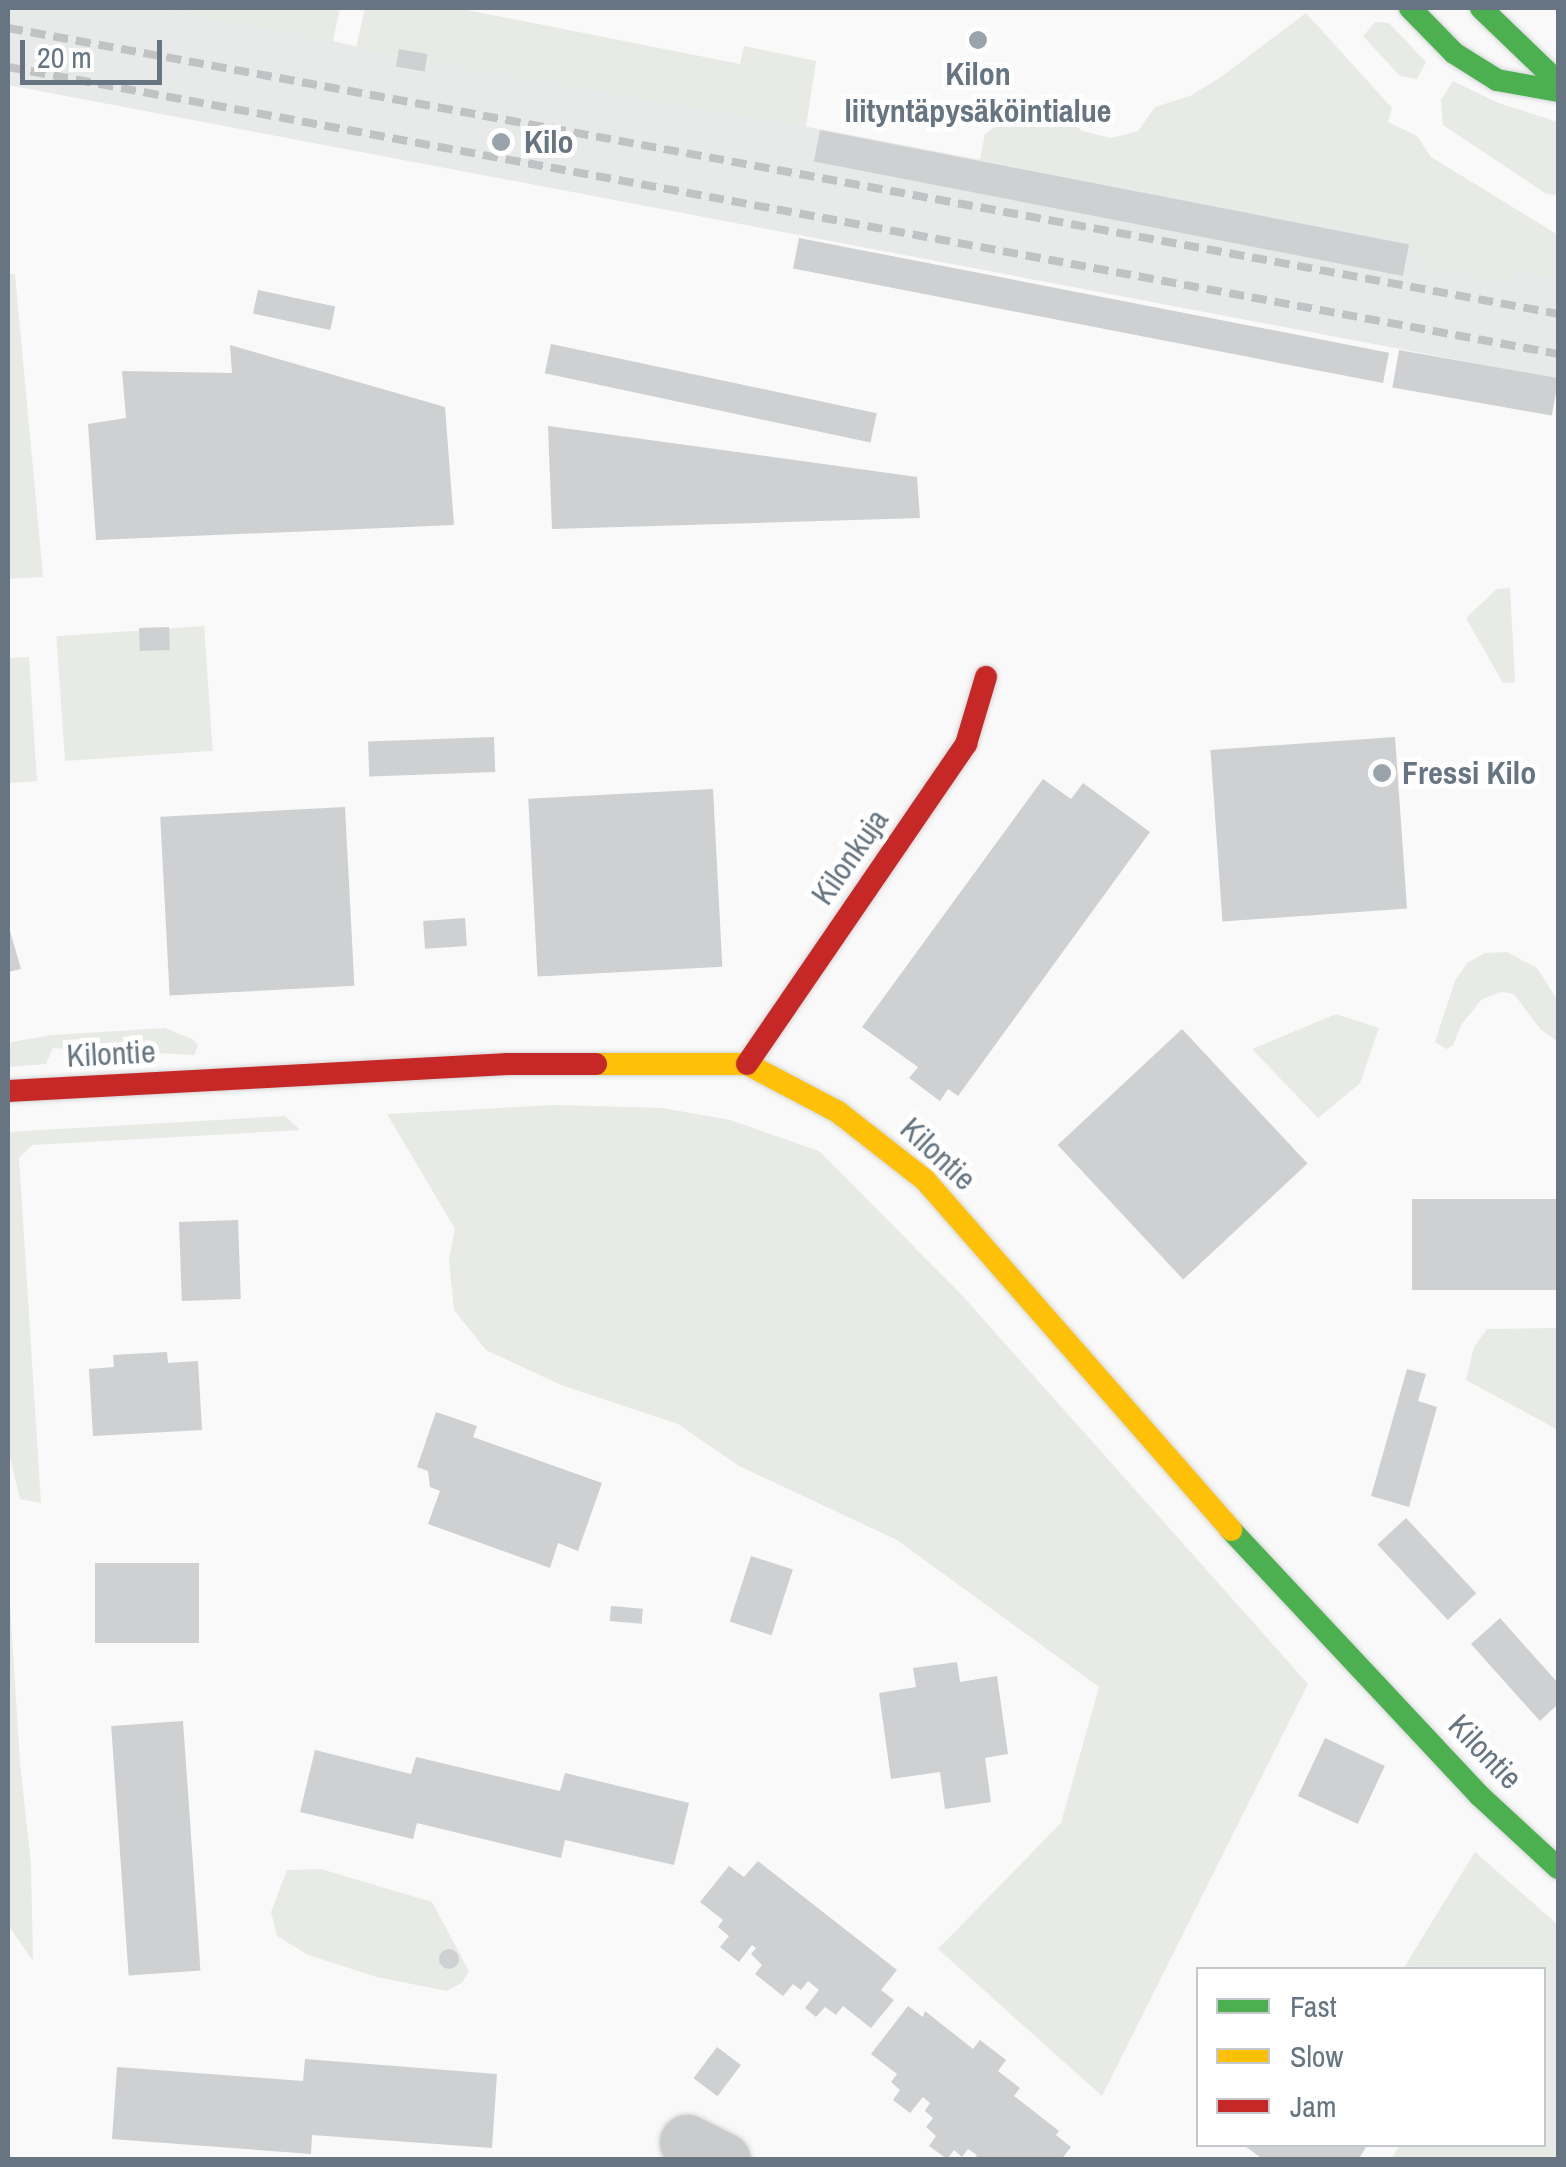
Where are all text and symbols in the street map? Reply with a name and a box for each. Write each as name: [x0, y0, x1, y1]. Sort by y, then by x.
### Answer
scale bar: [25, 20, 168, 82]
marker: Kilon liityntäpysäköintialue: [967, 29, 989, 51]
text: 20 m: [37, 37, 92, 77]
place label: Kilon liityntäpysäköintialue: [845, 56, 1111, 131]
place label: Kilo: [524, 123, 574, 161]
marker: Kilo: [488, 129, 514, 155]
place label: Fressi Kilo: [1402, 754, 1536, 792]
marker: Fressi Kilo: [1371, 762, 1393, 784]
street label: Kilonkuja: [803, 802, 897, 912]
street label: Kilontie: [66, 1032, 156, 1076]
street label: Kilontie: [892, 1110, 984, 1198]
street label: Kilontie: [1440, 1707, 1530, 1797]
legend: [1196, 1967, 1546, 2147]
text: Fast: [1290, 1986, 1337, 2026]
text: Slow: [1290, 2036, 1343, 2076]
text: Jam: [1290, 2086, 1336, 2126]

